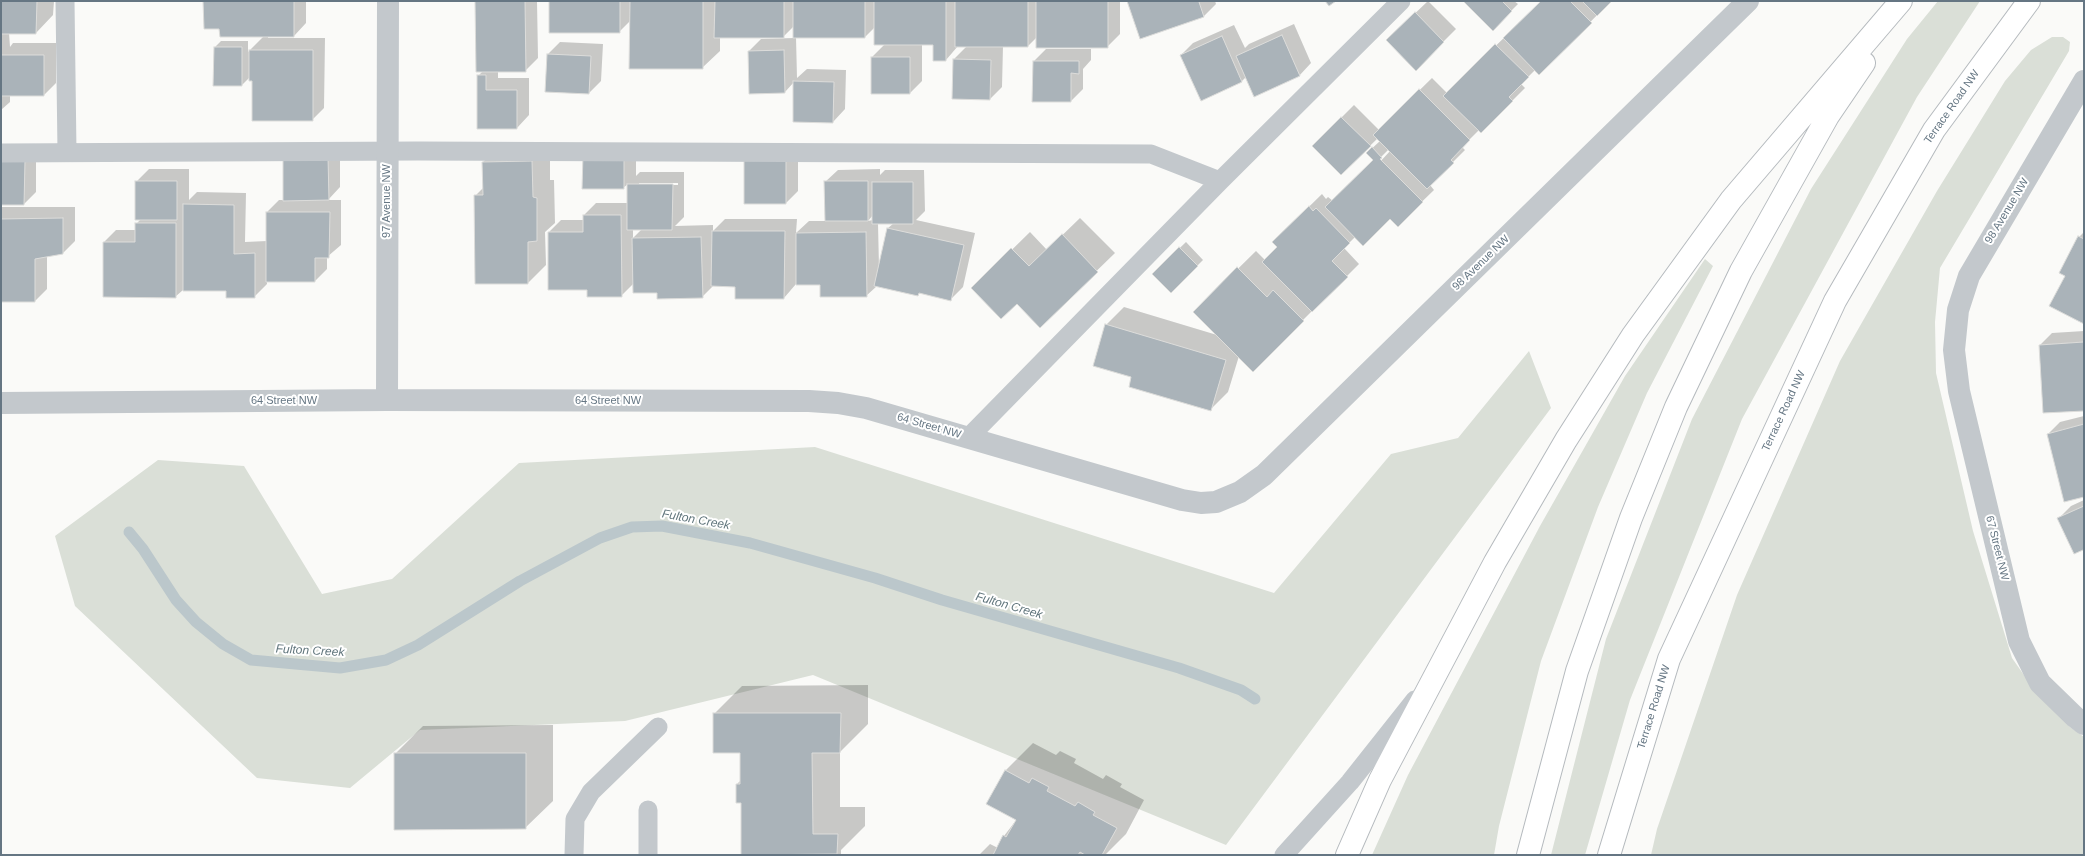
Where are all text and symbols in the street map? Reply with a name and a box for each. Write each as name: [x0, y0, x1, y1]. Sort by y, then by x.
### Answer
street label: Terrace Road NW: [1922, 67, 1982, 147]
street label: 97 Avenue NW: [380, 164, 394, 238]
street label: 98 Avenue NW: [1982, 176, 2032, 246]
street label: 98 Avenue NW: [1450, 233, 1512, 293]
street label: Terrace Road NW: [1760, 369, 1808, 453]
street label: 64 Street NW: [251, 394, 317, 408]
street label: 64 Street NW: [575, 394, 641, 408]
street label: 64 Street NW: [895, 411, 963, 441]
water label: Fulton Creek: [661, 507, 731, 533]
street label: 67 Street NW: [1983, 514, 2011, 582]
water label: Fulton Creek: [974, 590, 1044, 622]
water label: Fulton Creek: [275, 642, 345, 660]
street label: Terrace Road NW: [1635, 663, 1673, 751]

